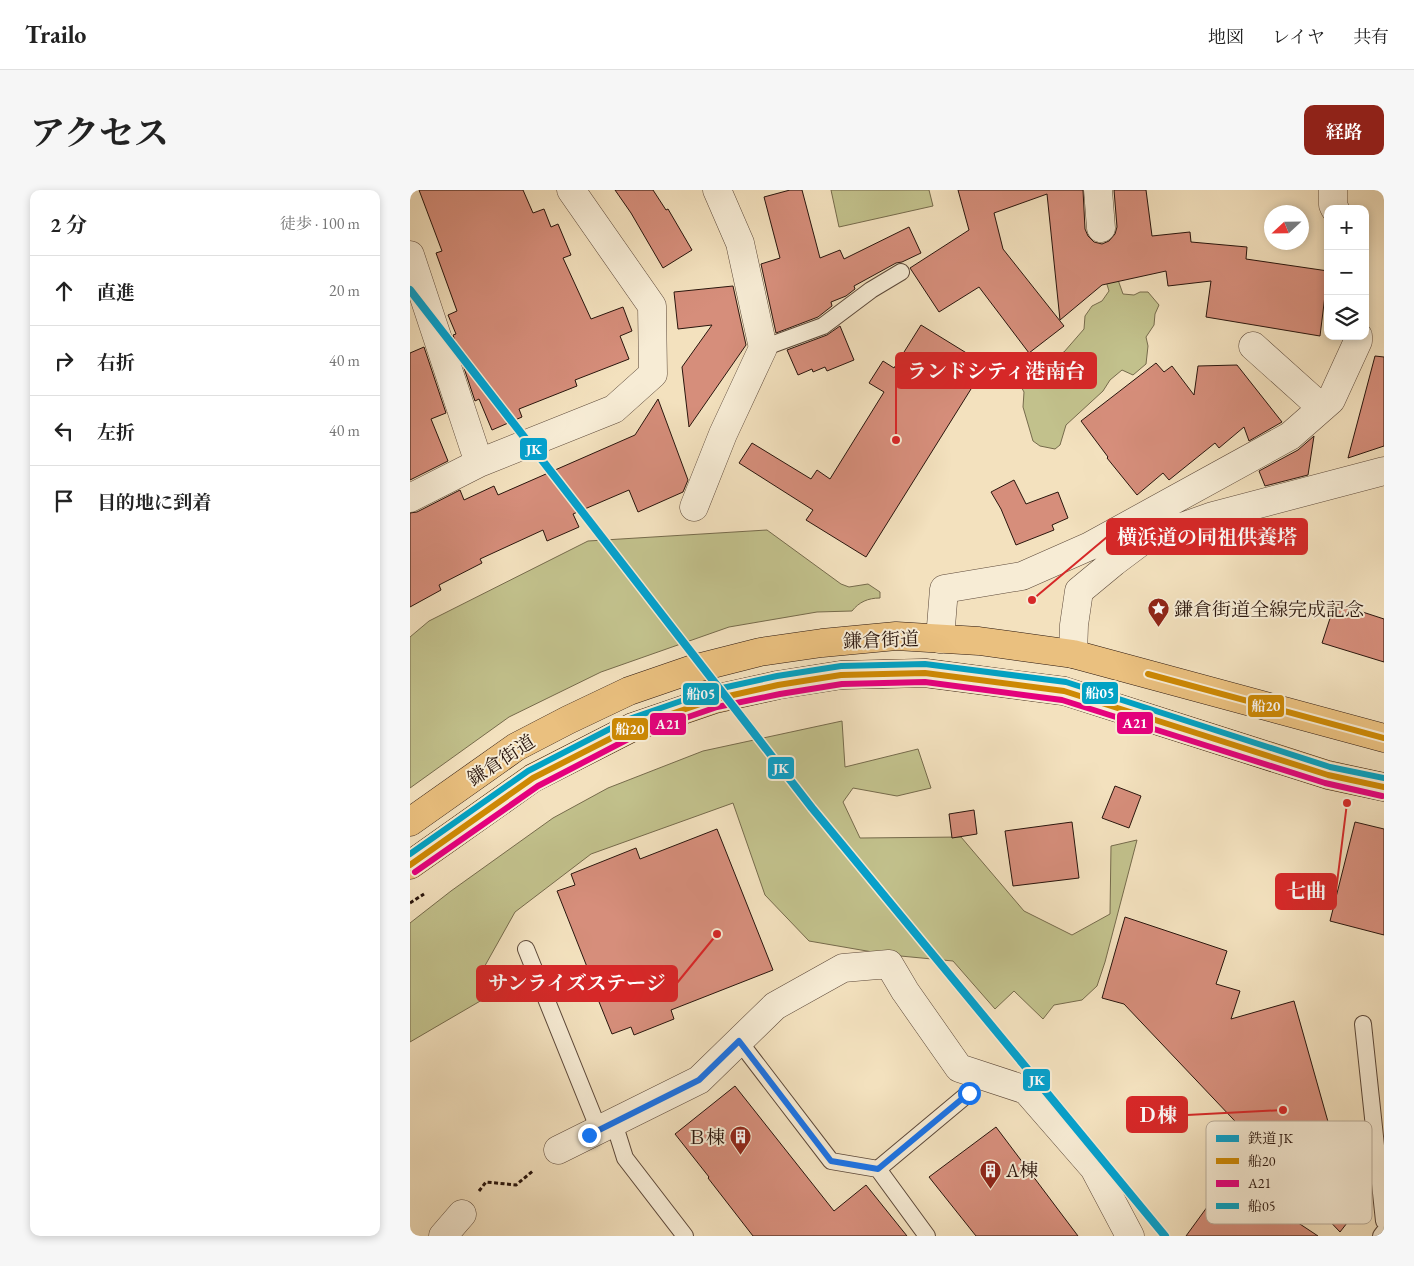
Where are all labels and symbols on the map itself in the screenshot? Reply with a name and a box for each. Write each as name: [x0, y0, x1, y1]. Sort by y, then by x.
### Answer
north arrow: [1264, 205, 1309, 250]
callout: ランドシティ港南台: [896, 353, 1096, 388]
text: ランドシティ港南台: [907, 358, 1085, 384]
line badge: JK: [519, 437, 548, 461]
text: JK: [524, 440, 542, 458]
callout: 横浜道の同祖供養塔: [1107, 519, 1307, 554]
text: 横浜道の同祖供養塔: [1117, 524, 1297, 550]
place icon: 鎌倉街道全線完成記念: [1146, 597, 1170, 628]
place label: 鎌倉街道全線完成記念: [1174, 597, 1364, 622]
street label: 鎌倉街道: [843, 626, 919, 654]
line badge: 船05: [1081, 681, 1119, 705]
line badge: 船05: [682, 682, 720, 706]
text: 船05: [1086, 684, 1114, 702]
text: 船05: [687, 685, 715, 703]
line badge: 船20: [1247, 694, 1285, 718]
text: 船20: [1252, 697, 1281, 715]
line badge: A21: [1116, 711, 1154, 735]
line badge: A21: [649, 712, 687, 736]
text: A21: [1122, 714, 1147, 732]
text: A21: [655, 715, 680, 733]
line badge: 船20: [611, 717, 649, 741]
text: 船20: [616, 720, 645, 738]
street label: 鎌倉街道: [462, 729, 540, 791]
line badge: JK: [767, 756, 795, 780]
text: JK: [771, 759, 789, 777]
callout: 七曲: [1276, 874, 1336, 909]
text: 七曲: [1286, 878, 1326, 904]
callout: サンライズステージ: [477, 966, 677, 1001]
text: サンライズステージ: [488, 970, 666, 996]
line badge: JK: [1022, 1068, 1051, 1092]
text: JK: [1027, 1071, 1045, 1089]
route start: [958, 1082, 981, 1105]
callout: Ｄ棟: [1127, 1097, 1187, 1132]
text: Ｄ棟: [1137, 1102, 1177, 1128]
legend: [1206, 1121, 1372, 1224]
route end: [578, 1124, 601, 1147]
place label: Ｂ棟: [687, 1125, 725, 1150]
building icon: Ｂ棟: [729, 1125, 753, 1156]
text: 鉄道 JK: [1248, 1129, 1294, 1147]
text: 船20: [1248, 1152, 1276, 1170]
building icon: A棟: [978, 1158, 1002, 1189]
place label: A棟: [1005, 1158, 1038, 1183]
text: A21: [1247, 1174, 1271, 1192]
text: 船05: [1248, 1197, 1275, 1215]

